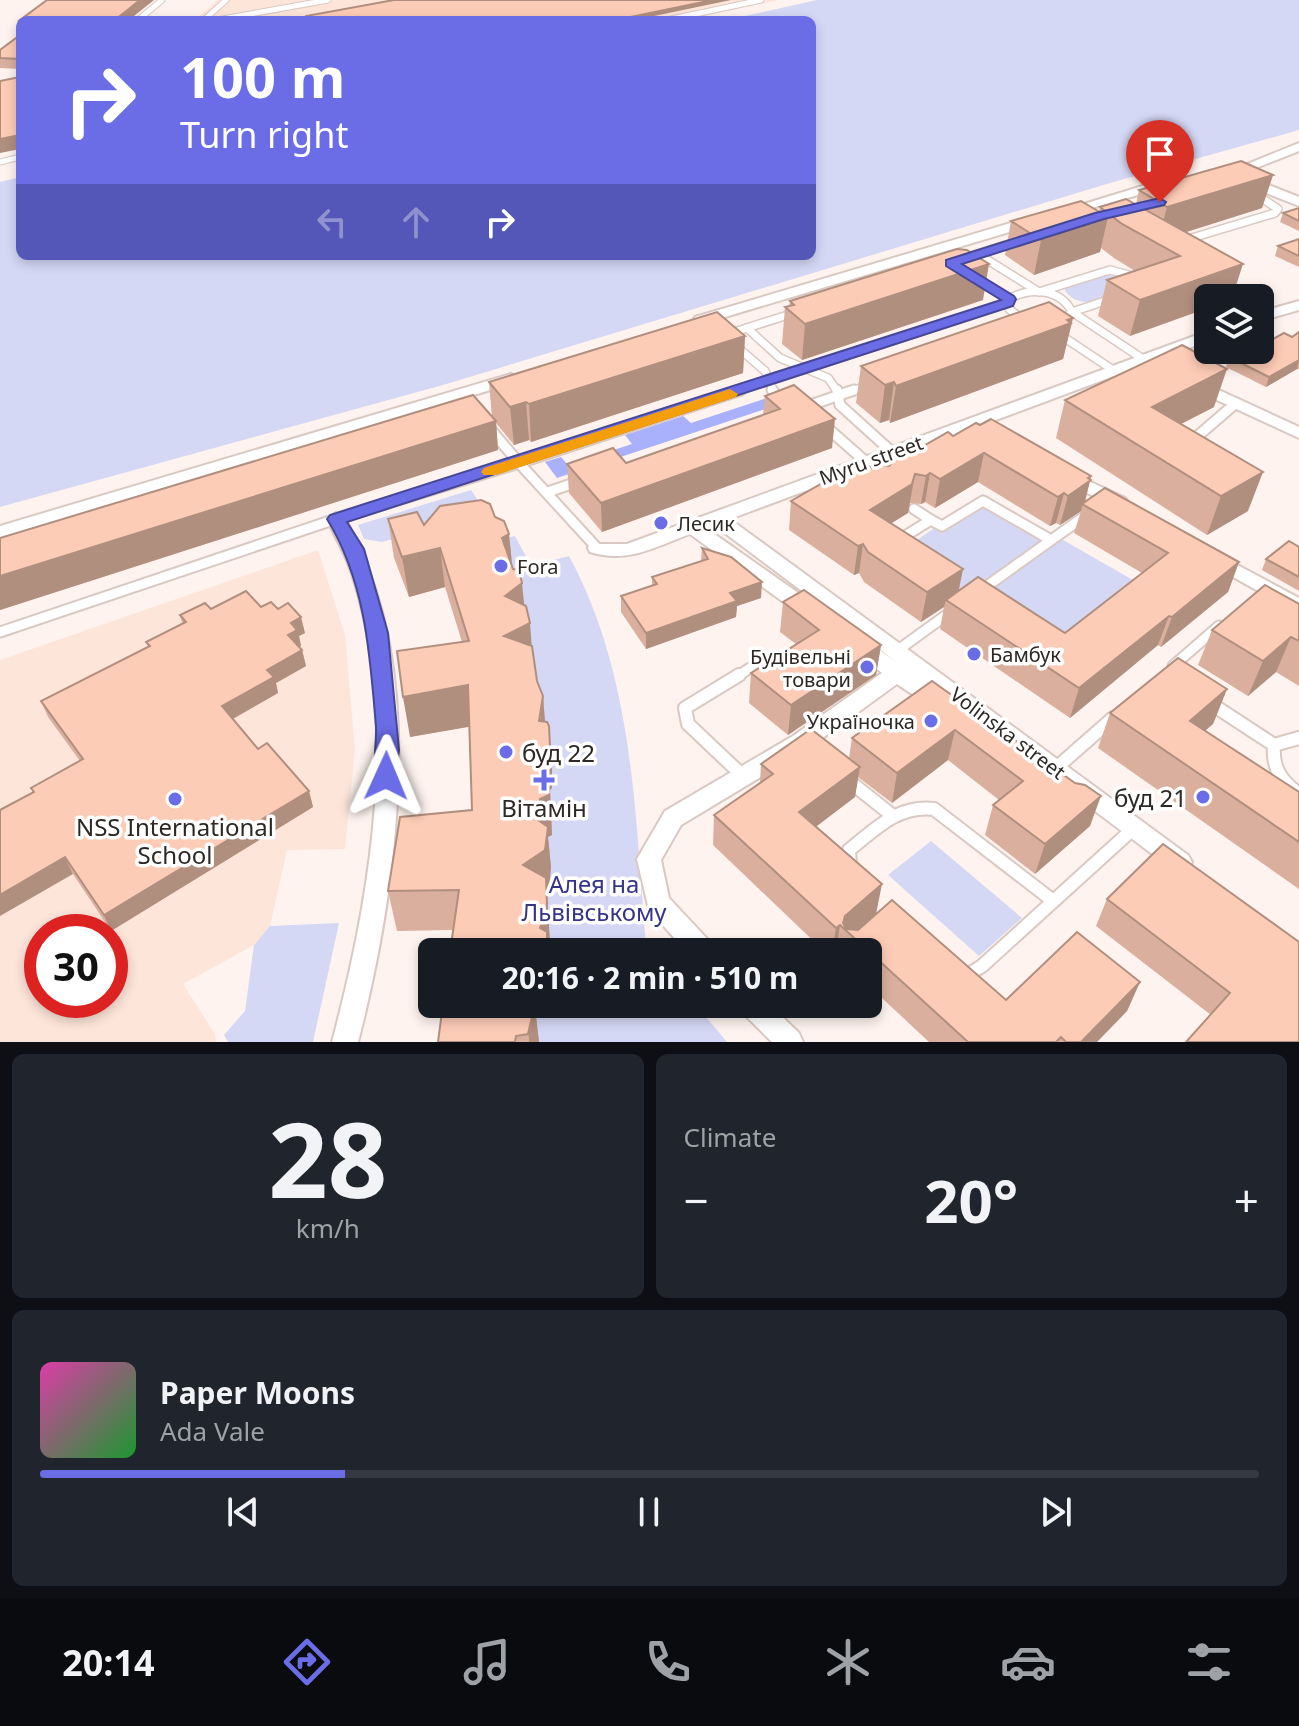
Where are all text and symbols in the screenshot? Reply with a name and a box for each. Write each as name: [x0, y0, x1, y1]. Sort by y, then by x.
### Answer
text: 100 m: [180, 38, 345, 114]
icon: right: [48, 48, 152, 152]
text: Turn right: [180, 110, 348, 159]
pin: [1126, 120, 1194, 202]
icon: arrive: [1138, 132, 1182, 176]
icon: left: [310, 200, 354, 244]
icon: ahead: [394, 200, 438, 244]
icon: right: [478, 200, 522, 244]
map controls: [1194, 284, 1274, 364]
button: layers: [1194, 284, 1274, 364]
street label: Myru street: [815, 429, 927, 491]
place label: Лесик: [677, 510, 735, 537]
marker: Лесик: [652, 514, 670, 532]
place label: Fora: [517, 553, 559, 580]
marker: Fora: [492, 557, 510, 575]
place label: Бамбук: [990, 641, 1061, 668]
place label: Будівельні товари: [750, 643, 851, 693]
marker: Бамбук: [965, 645, 983, 663]
marker: Будівельні товари: [858, 658, 876, 676]
street label: Volinska street: [945, 681, 1071, 785]
place label: Україночка: [807, 708, 915, 735]
marker: Україночка: [922, 712, 940, 730]
position arrow: [344, 734, 428, 818]
place label: буд 22: [522, 736, 595, 769]
marker: буд 22: [497, 743, 515, 761]
marker: Вітамін: [535, 771, 553, 789]
place label: буд 21: [1114, 781, 1187, 814]
marker: буд 21: [1194, 788, 1212, 806]
marker: NSS International School: [166, 790, 184, 808]
place label: Вітамін: [501, 791, 587, 824]
place label: NSS International School: [76, 810, 274, 871]
park label: Алея на Львівському: [521, 867, 667, 928]
speed limit sign: 30: [24, 914, 128, 1018]
text: 20:16 · 2 min · 510 m: [502, 957, 798, 998]
text: 28: [268, 1087, 387, 1228]
text: Climate: [684, 1119, 776, 1155]
text: 20°: [924, 1159, 1018, 1241]
text: −: [684, 1170, 709, 1230]
text: +: [1234, 1170, 1259, 1230]
text: km/h: [296, 1210, 360, 1246]
text: Paper Moons: [160, 1372, 355, 1413]
text: Ada Vale: [160, 1413, 265, 1449]
icon: previous: [221, 1490, 265, 1534]
icon: pause: [627, 1490, 671, 1534]
icon: next: [1034, 1490, 1078, 1534]
icon: directions: [279, 1634, 335, 1690]
icon: music: [459, 1634, 515, 1690]
icon: phone: [640, 1634, 696, 1690]
icon: climate: [820, 1634, 876, 1690]
icon: car: [1000, 1634, 1056, 1690]
icon: filters: [1181, 1634, 1237, 1690]
text: 20:14: [62, 1638, 155, 1687]

